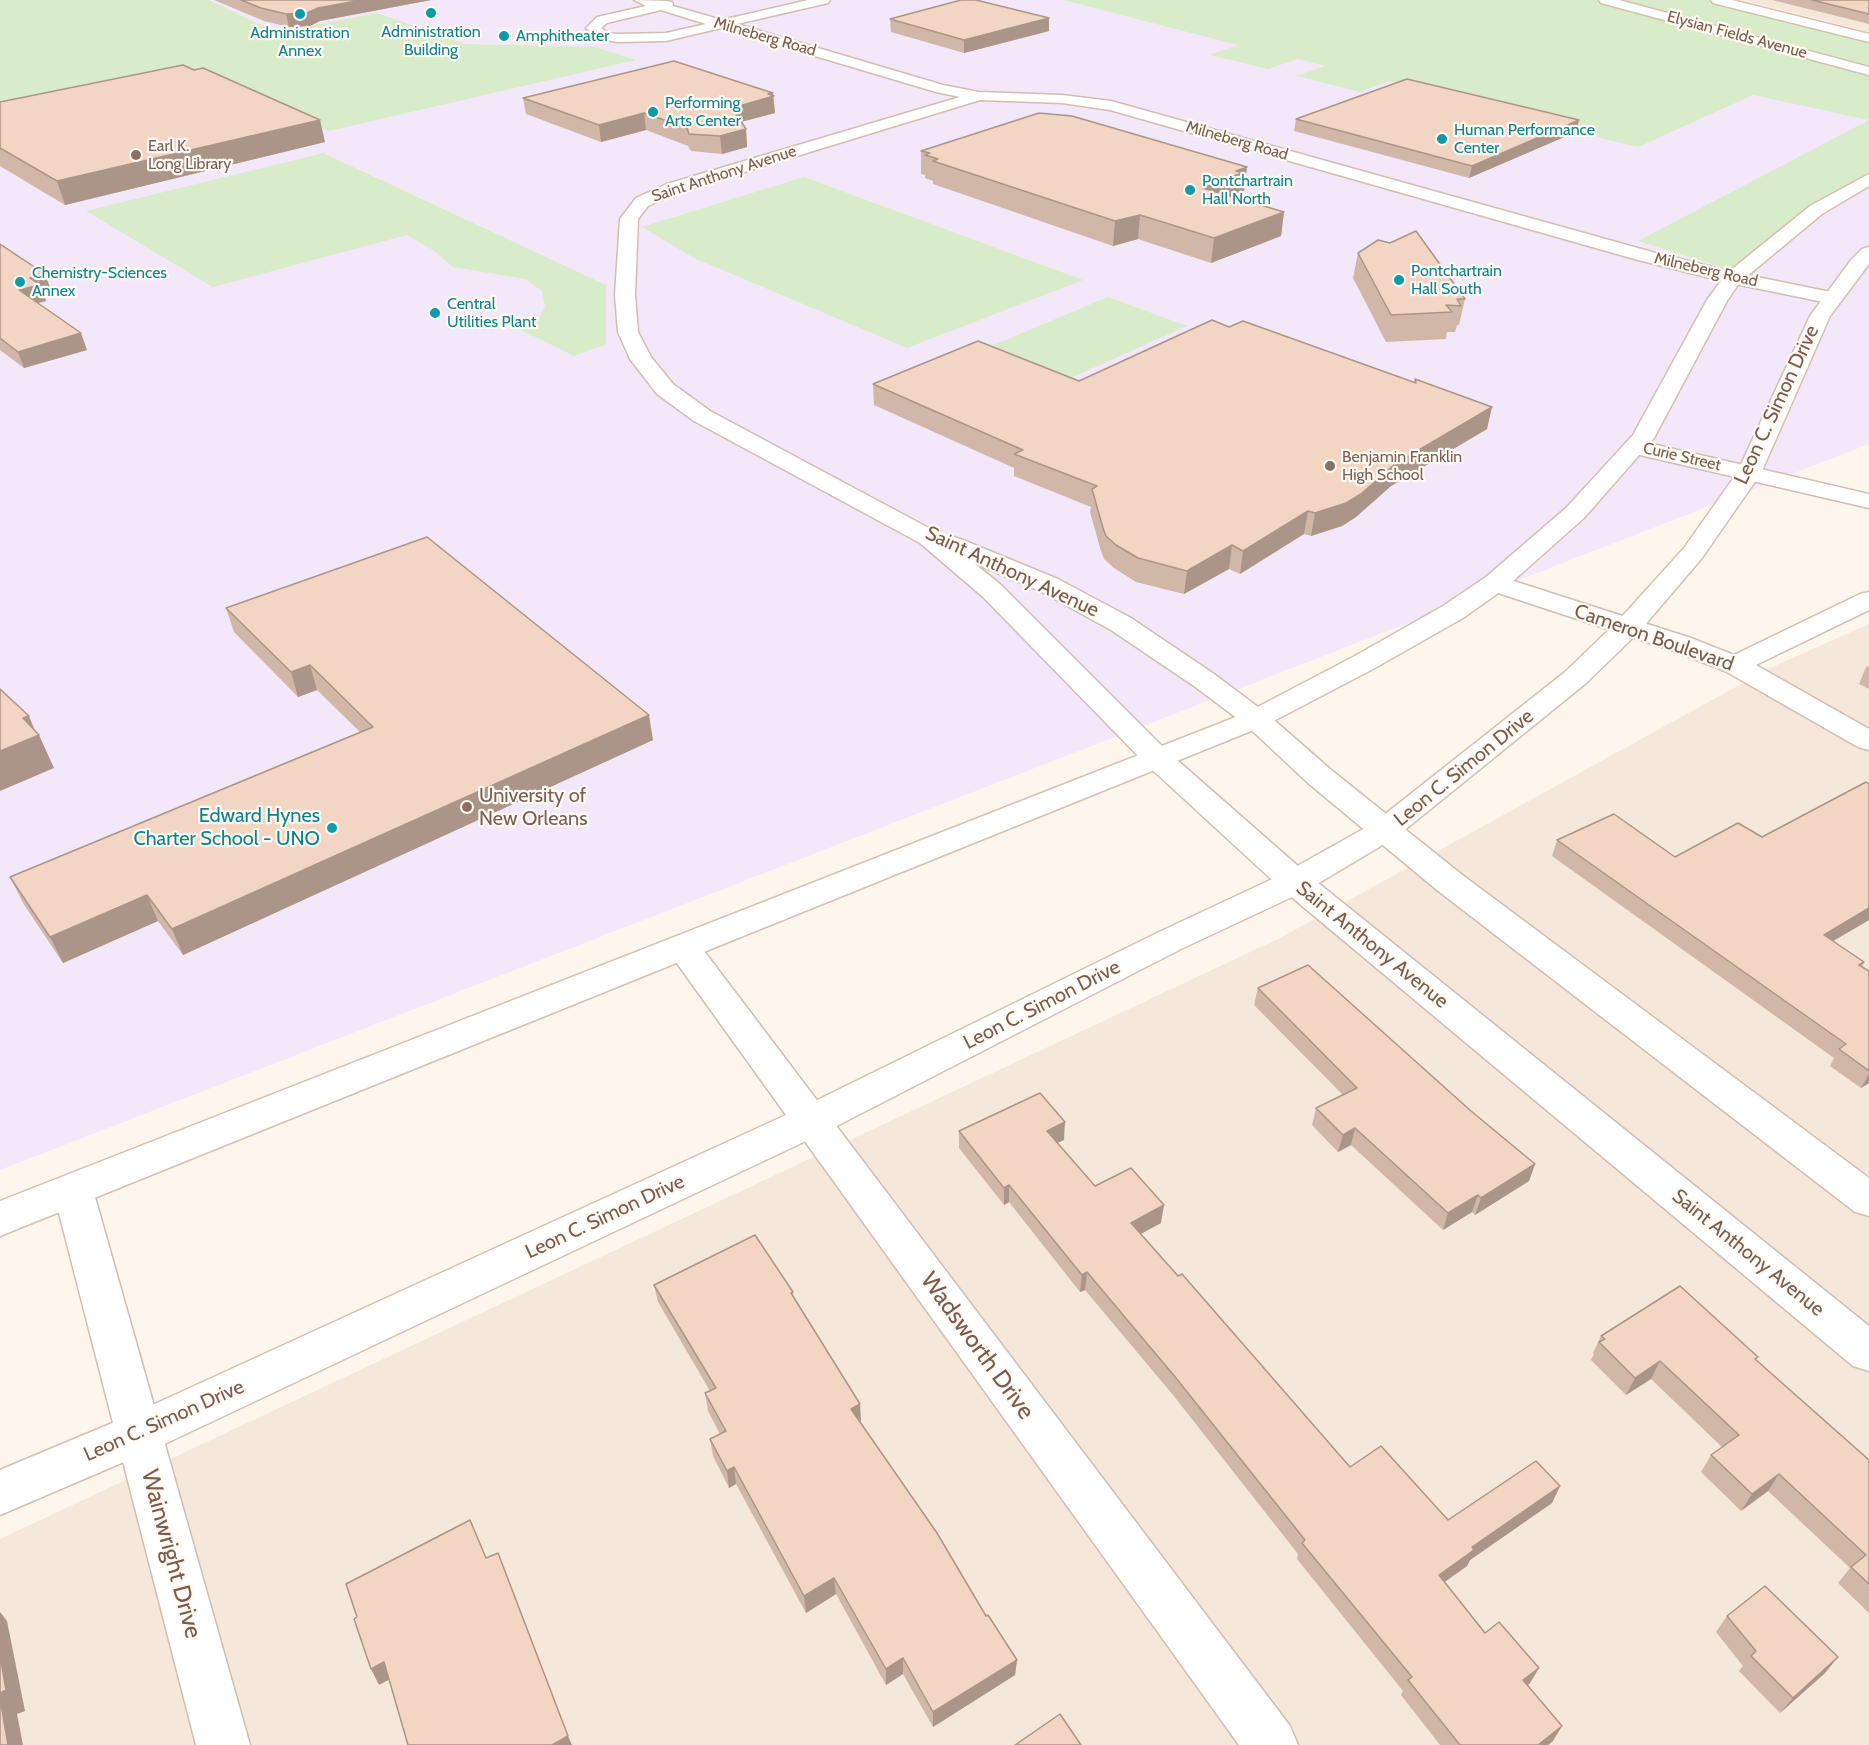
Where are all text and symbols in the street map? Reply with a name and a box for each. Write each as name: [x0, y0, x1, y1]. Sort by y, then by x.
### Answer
marker: Administration Building: [424, 6, 438, 20]
marker: Administration Annex: [293, 7, 307, 21]
street label: Elysian Fields Avenue: [1665, 7, 1809, 63]
street label: Milneberg Road: [712, 13, 818, 61]
place label: Administration Building: [381, 22, 481, 60]
place label: Administration Annex: [250, 23, 350, 61]
place label: Amphitheater: [516, 26, 609, 46]
marker: Amphitheater: [497, 29, 511, 43]
place label: Performing Arts Center: [665, 93, 741, 131]
marker: Performing Arts Center: [646, 105, 660, 119]
street label: Milneberg Road: [1184, 117, 1290, 165]
place label: Human Performance Center: [1454, 120, 1595, 158]
marker: Human Performance Center: [1435, 132, 1449, 146]
place label: Earl K. Long Library: [148, 136, 231, 174]
street label: Saint Anthony Avenue: [649, 142, 799, 206]
marker: Earl K. Long Library: [129, 148, 143, 162]
place label: Pontchartrain Hall North: [1202, 171, 1293, 209]
marker: Pontchartrain Hall North: [1183, 183, 1197, 197]
street label: Milneberg Road: [1652, 249, 1760, 291]
place label: Pontchartrain Hall South: [1411, 261, 1502, 299]
place label: Chemistry-Sciences Annex: [32, 263, 167, 301]
marker: Pontchartrain Hall South: [1392, 273, 1406, 287]
marker: Chemistry-Sciences Annex: [13, 275, 27, 289]
place label: Central Utilities Plant: [447, 294, 536, 332]
marker: Central Utilities Plant: [428, 306, 442, 320]
street label: Leon C. Simon Drive: [1730, 322, 1824, 488]
street label: Curie Street: [1641, 439, 1723, 475]
place label: Benjamin Franklin High School: [1342, 447, 1462, 485]
marker: Benjamin Franklin High School: [1323, 459, 1337, 473]
street label: Saint Anthony Avenue: [921, 521, 1103, 623]
street label: Cameron Boulevard: [1571, 599, 1737, 677]
street label: Leon C. Simon Drive: [1389, 704, 1539, 832]
place label: University of New Orleans: [479, 784, 588, 831]
marker: University of New Orleans: [460, 800, 474, 814]
place label: Edward Hynes Charter School - UNO: [133, 804, 320, 851]
marker: Edward Hynes Charter School - UNO: [325, 821, 339, 835]
street label: Saint Anthony Avenue: [1291, 876, 1453, 1014]
street label: Leon C. Simon Drive: [960, 955, 1124, 1055]
street label: Leon C. Simon Drive: [522, 1170, 688, 1264]
street label: Saint Anthony Avenue: [1667, 1184, 1829, 1322]
street label: Wadsworth Drive: [914, 1267, 1040, 1425]
street label: Leon C. Simon Drive: [80, 1375, 248, 1467]
street label: Wainwright Drive: [135, 1466, 207, 1642]

